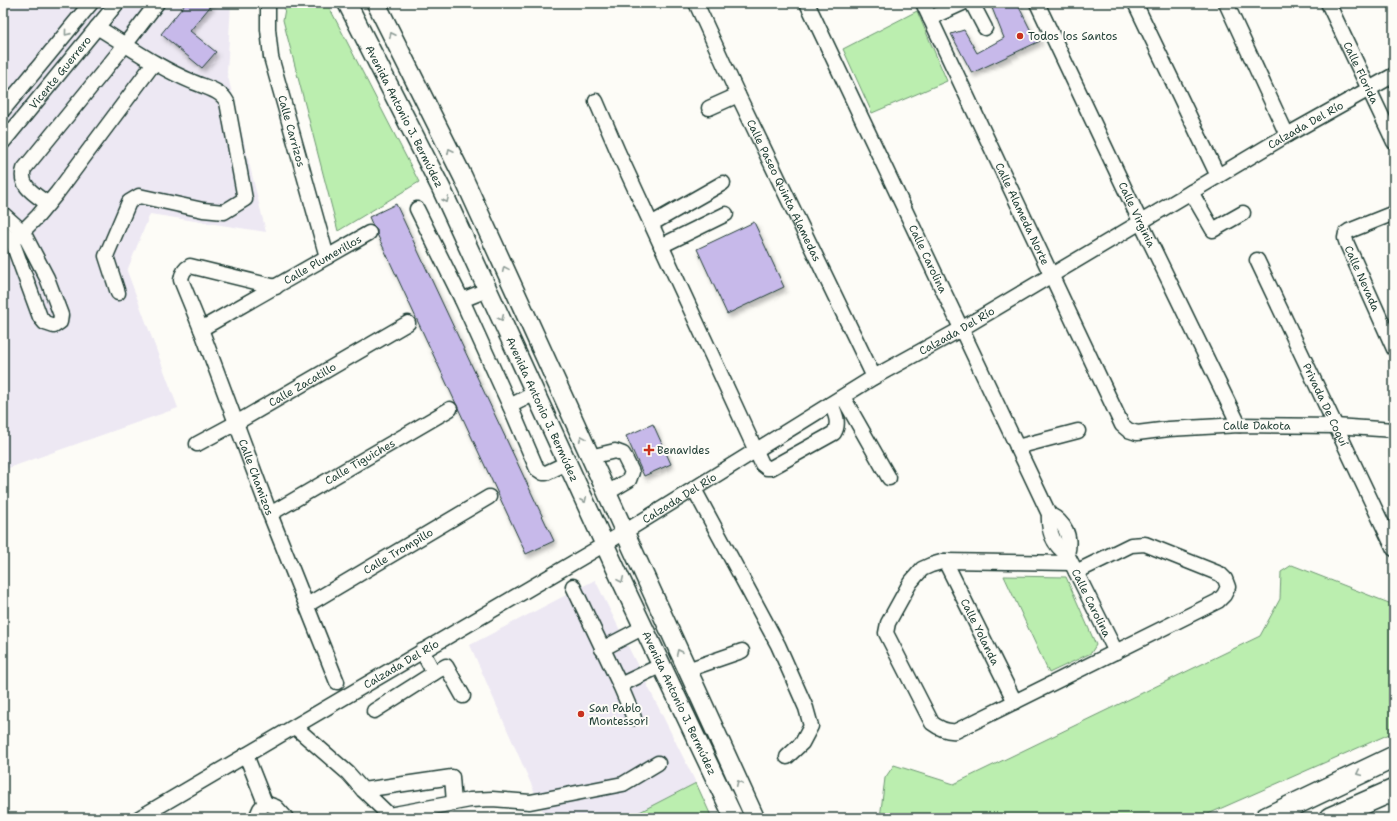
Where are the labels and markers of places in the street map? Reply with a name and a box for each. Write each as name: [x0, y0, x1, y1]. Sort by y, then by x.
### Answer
place label: Todos los Santos: [1028, 29, 1117, 44]
marker: Todos los Santos: [1015, 31, 1025, 41]
place label: Benavides: [657, 443, 710, 458]
marker: Benavides: [644, 445, 654, 455]
place label: San Pablo Montessori: [589, 701, 648, 729]
marker: San Pablo Montessori: [576, 709, 586, 719]

